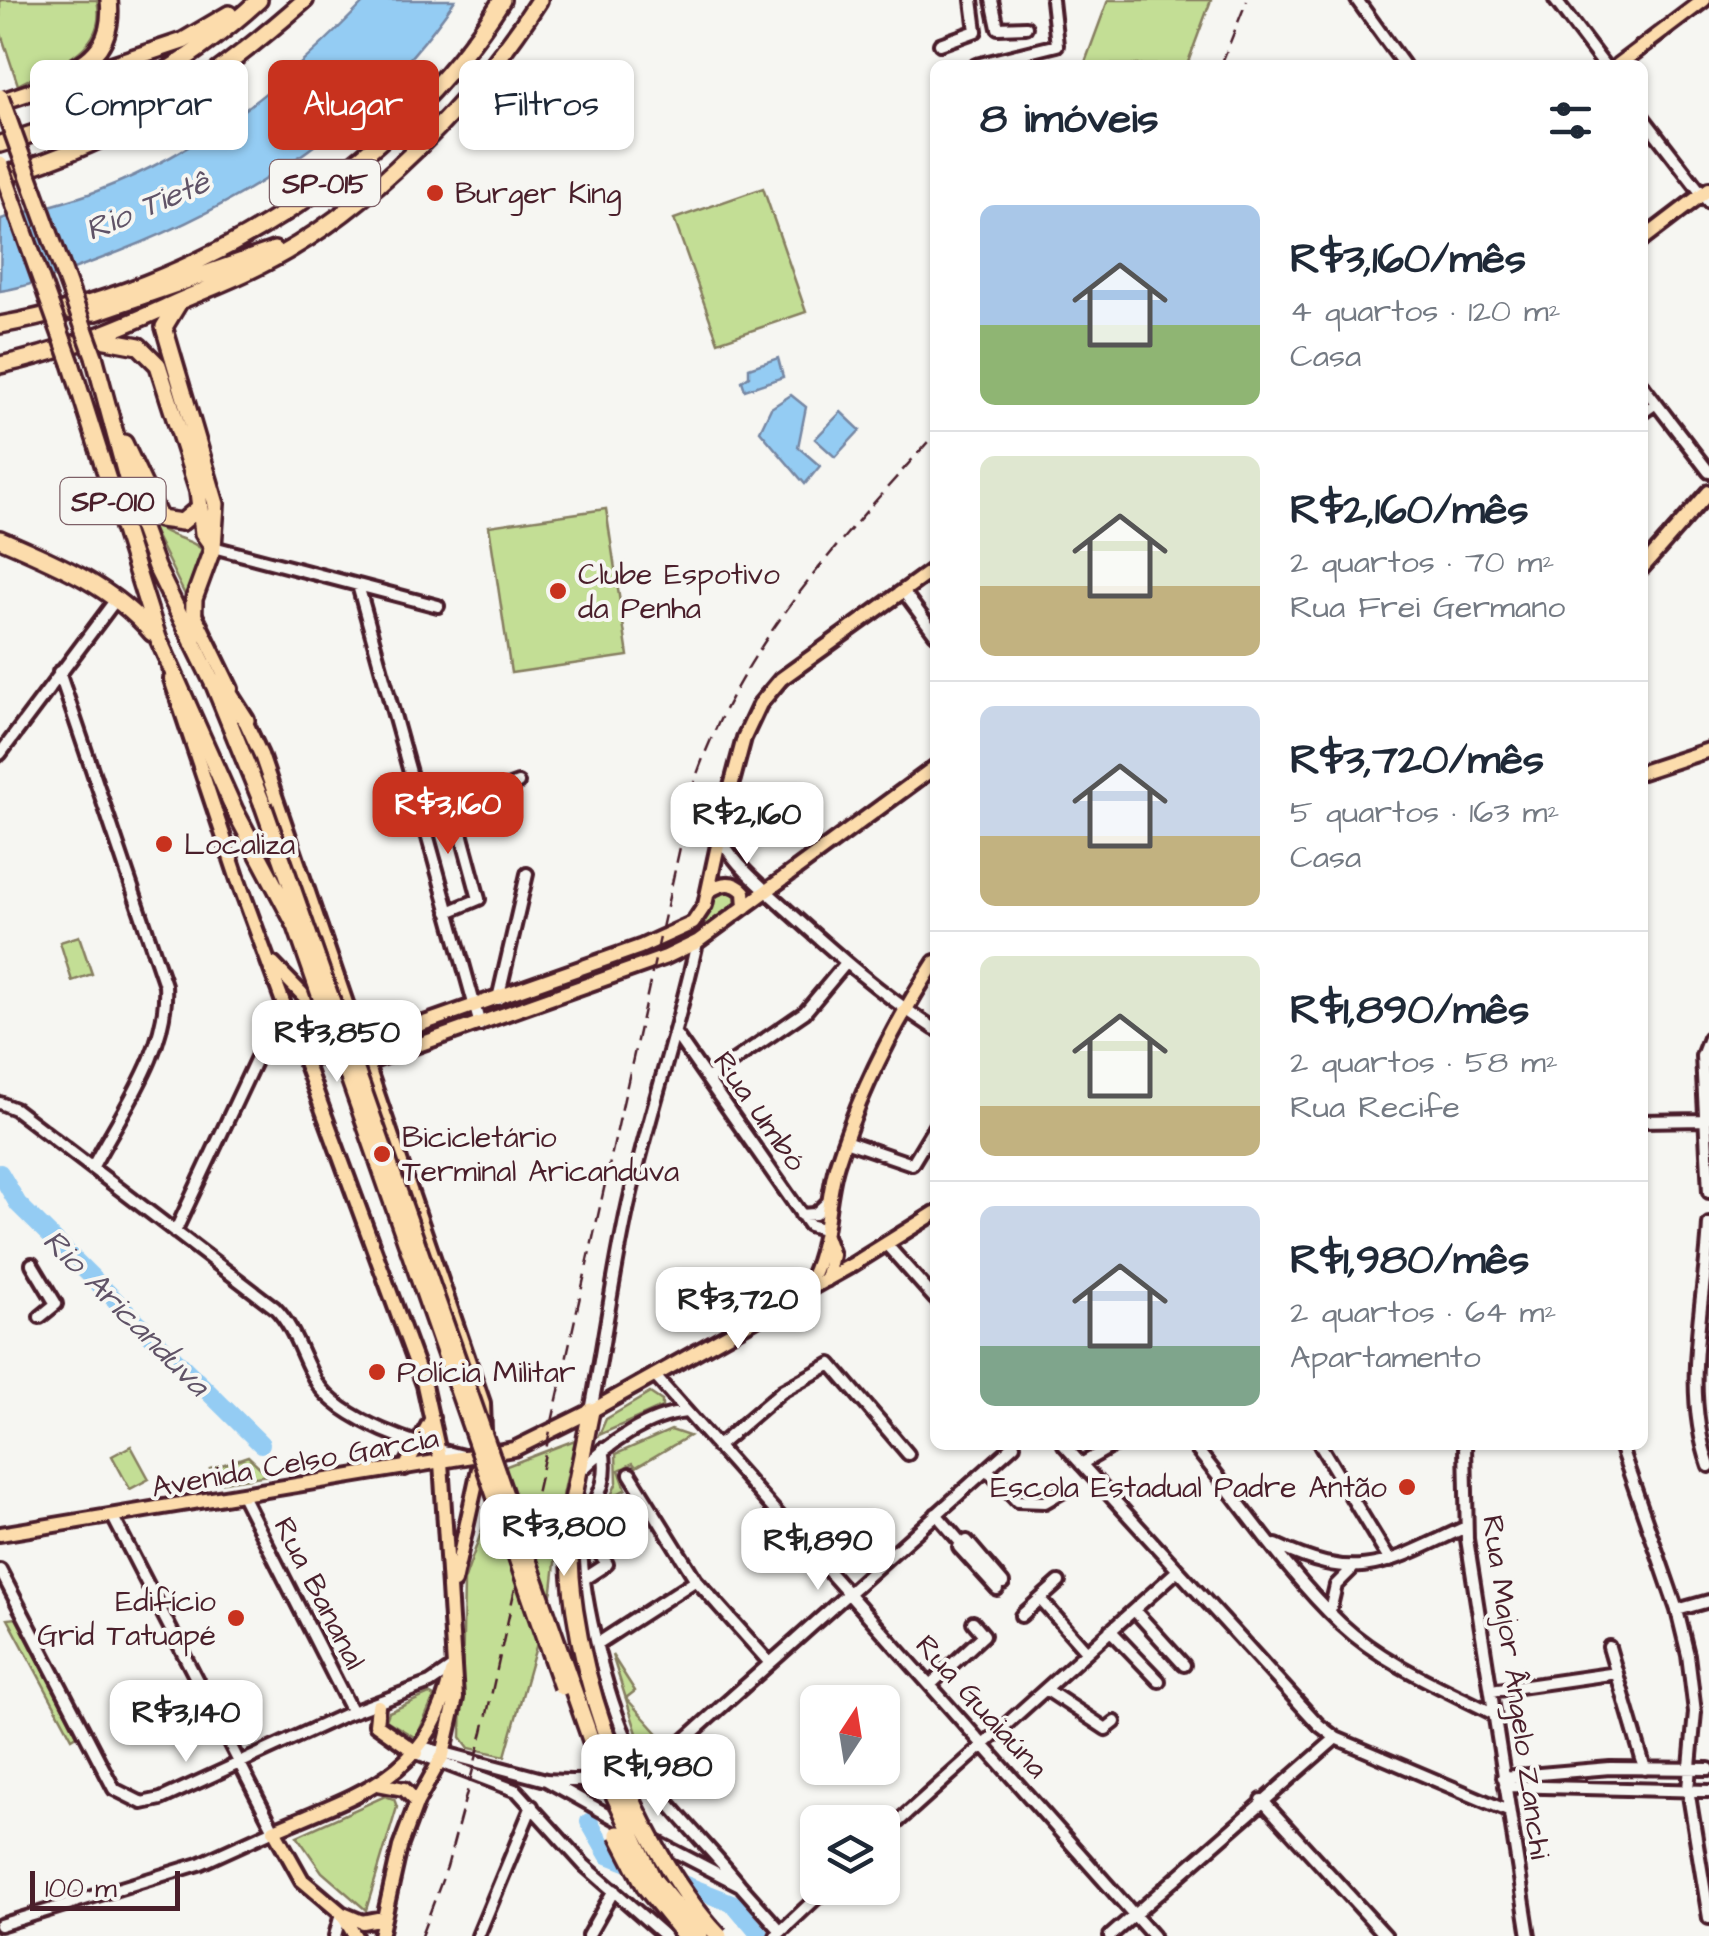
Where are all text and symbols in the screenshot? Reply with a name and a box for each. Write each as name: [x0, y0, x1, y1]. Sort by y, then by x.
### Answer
chip: Comprar: [30, 60, 248, 150]
chip: Alugar: [268, 60, 439, 150]
chip: Filtros: [459, 60, 634, 150]
text: 8 imóveis: [980, 91, 1159, 149]
icon: filters: [1543, 93, 1598, 148]
water label: Rio Tietê: [79, 159, 218, 253]
road number: SP-015: [270, 160, 380, 206]
place label: Burger King: [455, 173, 622, 216]
marker: Burger King: [424, 182, 446, 204]
text: R$3,160/mês: [1290, 231, 1526, 289]
icon: home: [1060, 245, 1180, 365]
text: 4 quartos · 120 m²: [1290, 289, 1561, 334]
text: Casa: [1290, 334, 1361, 379]
road number: SP-010: [61, 478, 166, 524]
text: R$2,160/mês: [1290, 482, 1529, 540]
icon: home: [1060, 496, 1180, 616]
text: 2 quartos · 70 m²: [1290, 540, 1554, 585]
place label: Clube Espotivo da Penha: [578, 554, 780, 630]
marker: Clube Espotivo da Penha: [547, 580, 569, 602]
text: Rua Frei Germano: [1290, 585, 1565, 630]
text: R$3,720/mês: [1290, 732, 1544, 790]
icon: home: [1060, 746, 1180, 866]
pin: R$3,160: [356, 772, 540, 857]
text: R$3,160: [395, 782, 501, 827]
pin: R$2,160: [655, 782, 839, 867]
text: 5 quartos · 163 m²: [1290, 790, 1559, 835]
text: R$2,160: [693, 792, 801, 837]
place label: Localiza: [184, 824, 295, 866]
marker: Localiza: [153, 833, 175, 855]
text: Casa: [1290, 835, 1361, 880]
text: R$1,890/mês: [1290, 982, 1529, 1040]
icon: home: [1060, 996, 1180, 1116]
pin: R$3,850: [245, 1000, 429, 1085]
text: R$3,850: [274, 1010, 400, 1055]
text: 2 quartos · 58 m²: [1290, 1040, 1558, 1085]
street label: Rua Umbó: [702, 1043, 816, 1180]
text: Rua Recife: [1290, 1085, 1460, 1130]
place label: Bicicletário Terminal Aricanduva: [402, 1117, 679, 1193]
marker: Bicicletário Terminal Aricanduva: [371, 1143, 393, 1165]
water label: Rio Aricanduva: [32, 1220, 221, 1408]
text: R$1,980/mês: [1290, 1232, 1529, 1290]
icon: home: [1060, 1246, 1180, 1366]
pin: R$3,720: [646, 1267, 830, 1352]
text: R$3,720: [678, 1277, 798, 1322]
text: 2 quartos · 64 m²: [1290, 1290, 1556, 1335]
text: Apartamento: [1290, 1335, 1481, 1380]
place label: Polícia Militar: [397, 1352, 576, 1394]
marker: Polícia Militar: [366, 1361, 388, 1383]
street label: Avenida Celso Garcia: [148, 1417, 442, 1509]
place label: Escola Estadual Padre Antão: [990, 1467, 1387, 1509]
marker: Escola Estadual Padre Antão: [1396, 1476, 1418, 1498]
pin: R$3,800: [472, 1494, 656, 1579]
text: R$3,800: [502, 1504, 626, 1549]
pin: R$1,890: [726, 1508, 910, 1593]
street label: Rua Bananal: [263, 1510, 375, 1677]
street label: Rua Major Ângelo Zanchi: [1470, 1513, 1561, 1862]
text: R$1,890: [763, 1518, 873, 1563]
place label: Edifício Grid Tatuapé: [37, 1581, 216, 1657]
marker: Edifício Grid Tatuapé: [225, 1607, 247, 1629]
street label: Rua Guaiaúna: [905, 1626, 1057, 1788]
pin: R$3,140: [94, 1680, 278, 1765]
north arrow: [800, 1685, 900, 1785]
map controls: [800, 1685, 900, 1905]
text: R$3,140: [132, 1690, 240, 1735]
pin: R$1,980: [566, 1734, 750, 1819]
text: R$1,980: [603, 1744, 713, 1789]
button: layers: [800, 1805, 900, 1905]
scale bar: [30, 1866, 180, 1910]
text: 100 m: [45, 1869, 117, 1908]

